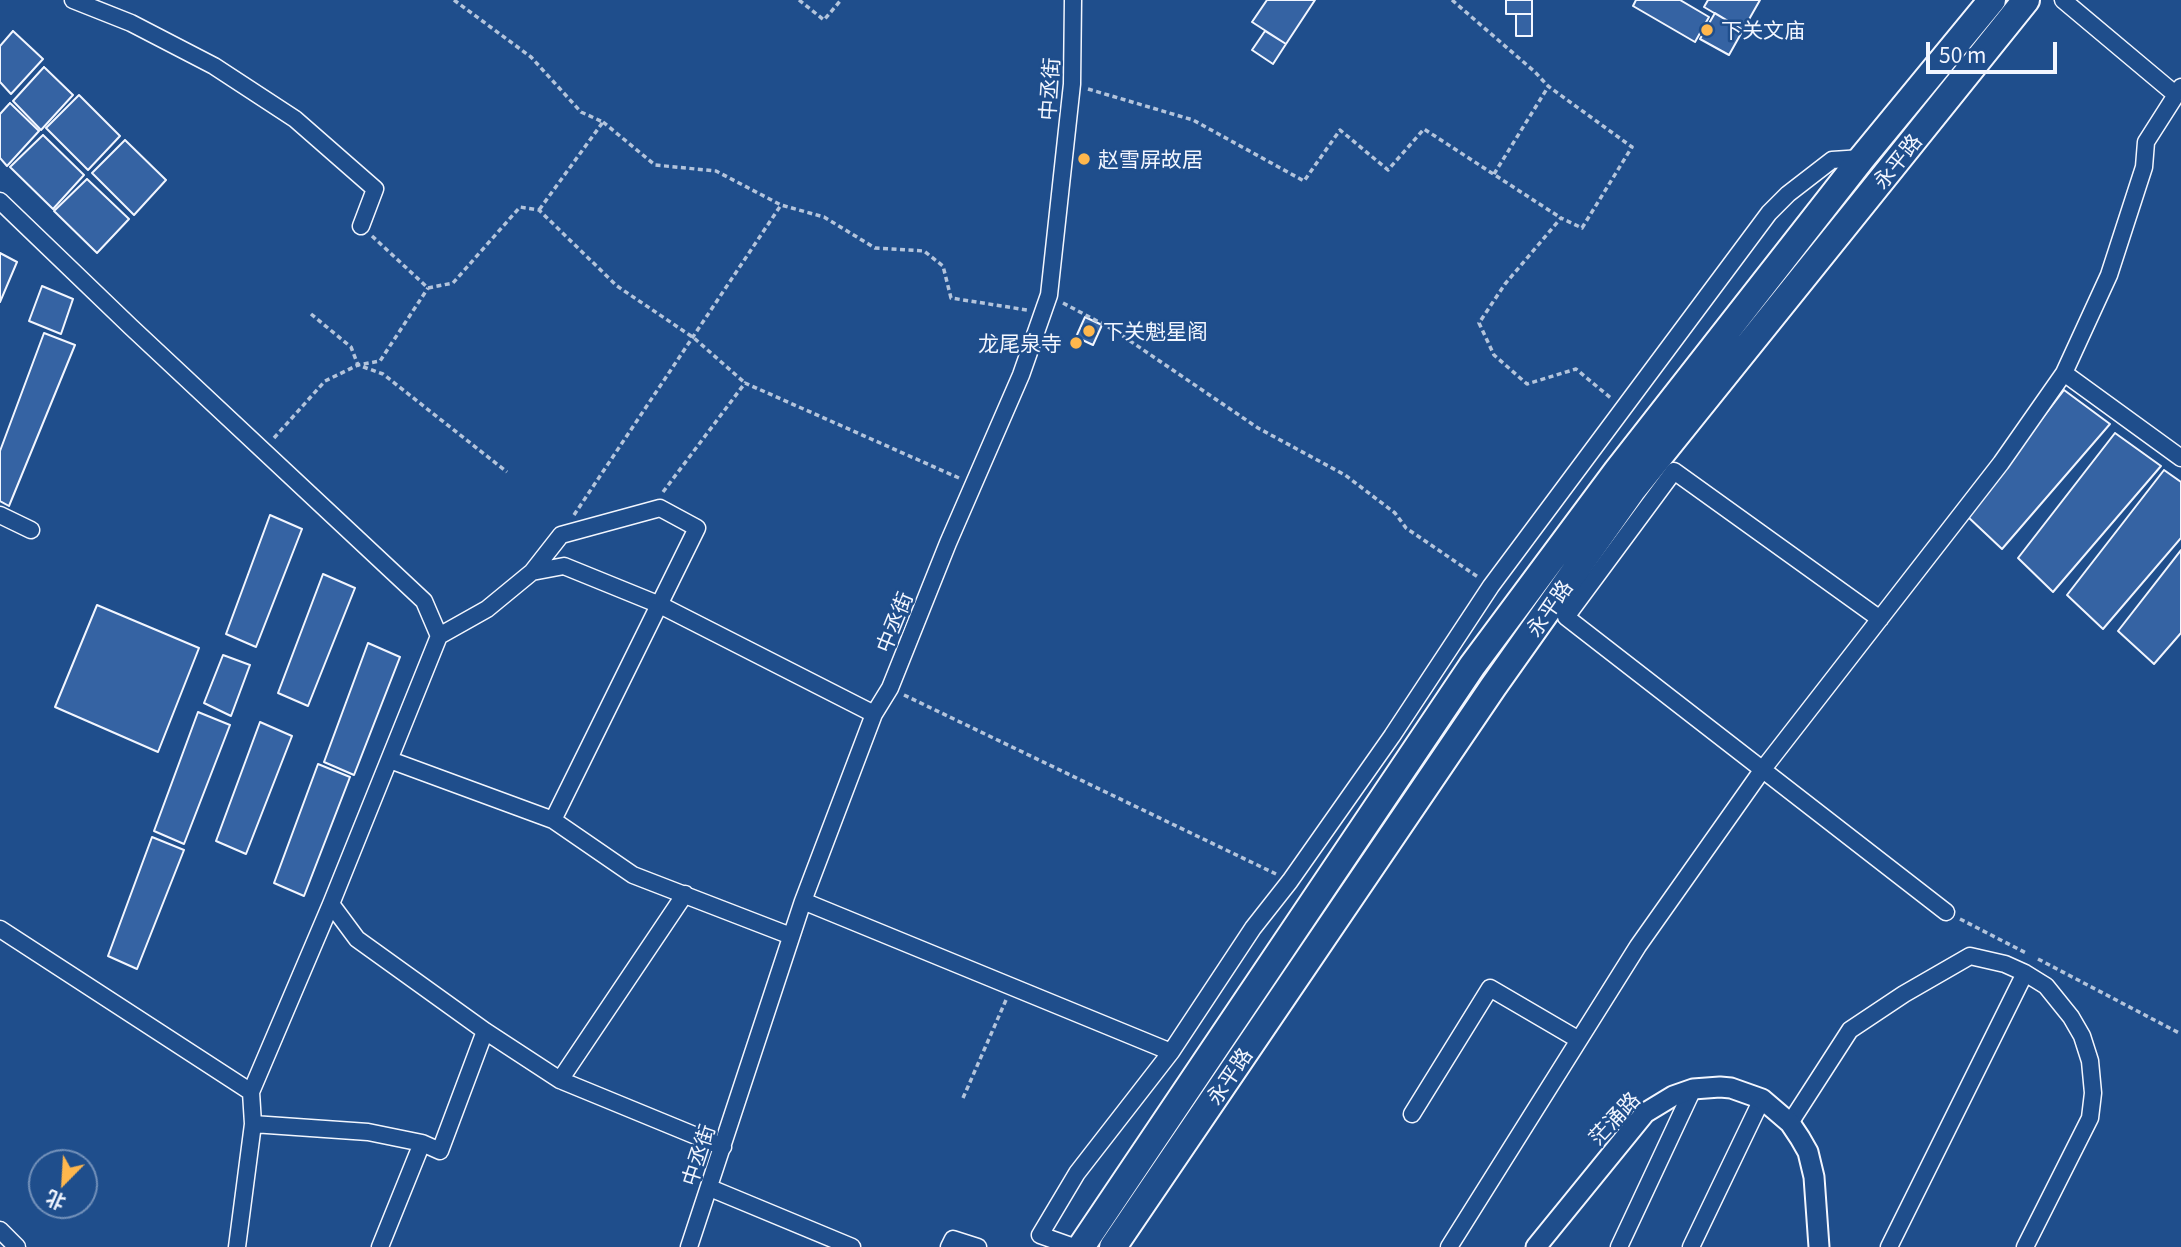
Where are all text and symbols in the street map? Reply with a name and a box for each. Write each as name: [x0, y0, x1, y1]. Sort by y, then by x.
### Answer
place label: 下关文庙: [1721, 17, 1805, 43]
marker: 下关文庙: [1699, 22, 1715, 38]
scale bar: [1929, 28, 2060, 72]
text: 50 m: [1939, 39, 1986, 69]
street label: 中丞街: [1034, 57, 1064, 121]
street label: 永平路: [1867, 129, 1927, 193]
place label: 赵雪屏故居: [1098, 146, 1203, 172]
marker: 赵雪屏故居: [1076, 151, 1092, 167]
place label: 下关魁星阁: [1103, 318, 1208, 344]
marker: 下关魁星阁: [1081, 323, 1097, 339]
place label: 龙尾泉寺: [978, 330, 1062, 356]
marker: 龙尾泉寺: [1068, 335, 1084, 351]
street label: 永平路: [1521, 575, 1577, 641]
street label: 中丞街: [871, 588, 917, 656]
street label: 永平路: [1201, 1043, 1257, 1109]
street label: 茫涌路: [1583, 1086, 1645, 1150]
street label: 中丞街: [676, 1121, 720, 1189]
north arrow: [28, 1149, 98, 1219]
text: 北: [41, 1186, 69, 1218]

